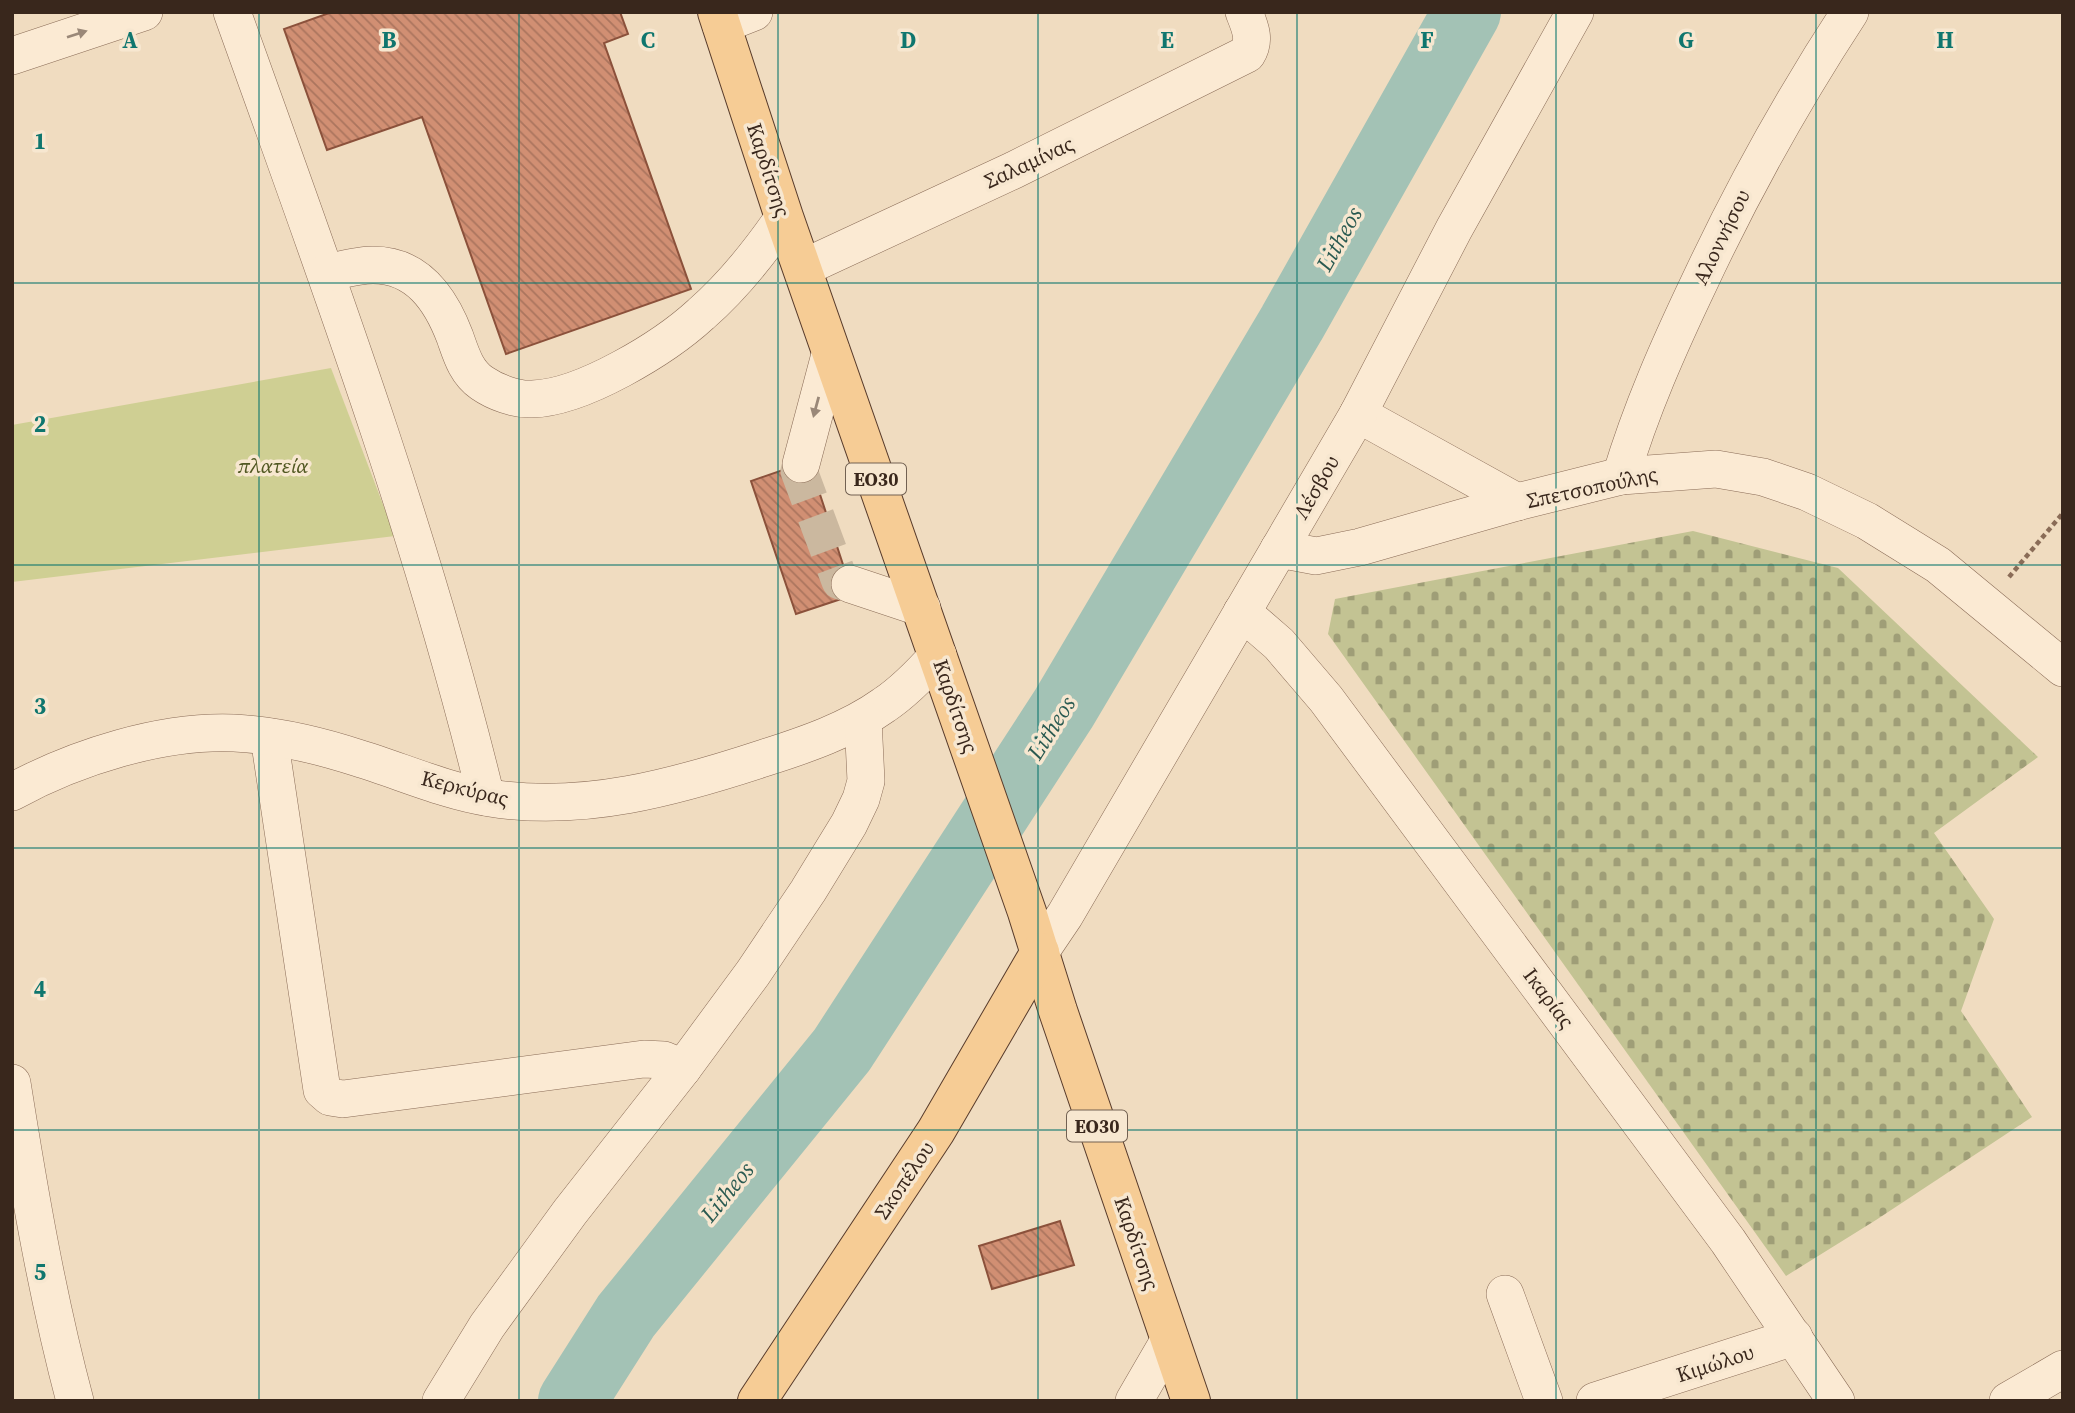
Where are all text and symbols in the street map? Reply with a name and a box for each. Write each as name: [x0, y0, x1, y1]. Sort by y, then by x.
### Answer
text: A: [122, 24, 138, 56]
text: B: [382, 24, 397, 56]
text: C: [641, 24, 655, 56]
text: D: [900, 24, 916, 56]
text: E: [1160, 24, 1174, 56]
text: F: [1420, 24, 1434, 56]
text: G: [1678, 24, 1694, 56]
text: H: [1936, 24, 1954, 56]
one-way arrow: [67, 29, 88, 39]
street label: Καρδίτσης: [740, 119, 798, 221]
text: 1: [34, 125, 46, 157]
street label: Σαλαμίνας: [980, 129, 1078, 195]
street label: Αλοννήσου: [1685, 185, 1757, 289]
water label: Litheos: [1308, 200, 1370, 278]
one-way arrow: [810, 397, 821, 419]
text: 2: [34, 408, 46, 440]
street label: Λέσβου: [1286, 450, 1346, 524]
park label: πλατεία: [238, 451, 308, 480]
street label: Σπετσοπούλης: [1524, 459, 1660, 515]
road number: ΕΟ30: [846, 464, 906, 494]
street label: Καρδίτσης: [926, 655, 986, 757]
text: 3: [34, 690, 46, 722]
water label: Litheos: [1019, 690, 1083, 767]
street label: Κερκύρας: [418, 763, 512, 813]
street label: Ικαρίας: [1517, 962, 1581, 1034]
text: 4: [34, 973, 46, 1005]
road number: ΕΟ30: [1067, 1110, 1127, 1142]
street label: Σκοπέλου: [867, 1135, 941, 1225]
water label: Litheos: [692, 1155, 762, 1230]
street label: Καρδίτσης: [1107, 1192, 1167, 1294]
text: 5: [34, 1256, 46, 1288]
street label: Κιμώλου: [1673, 1337, 1757, 1389]

